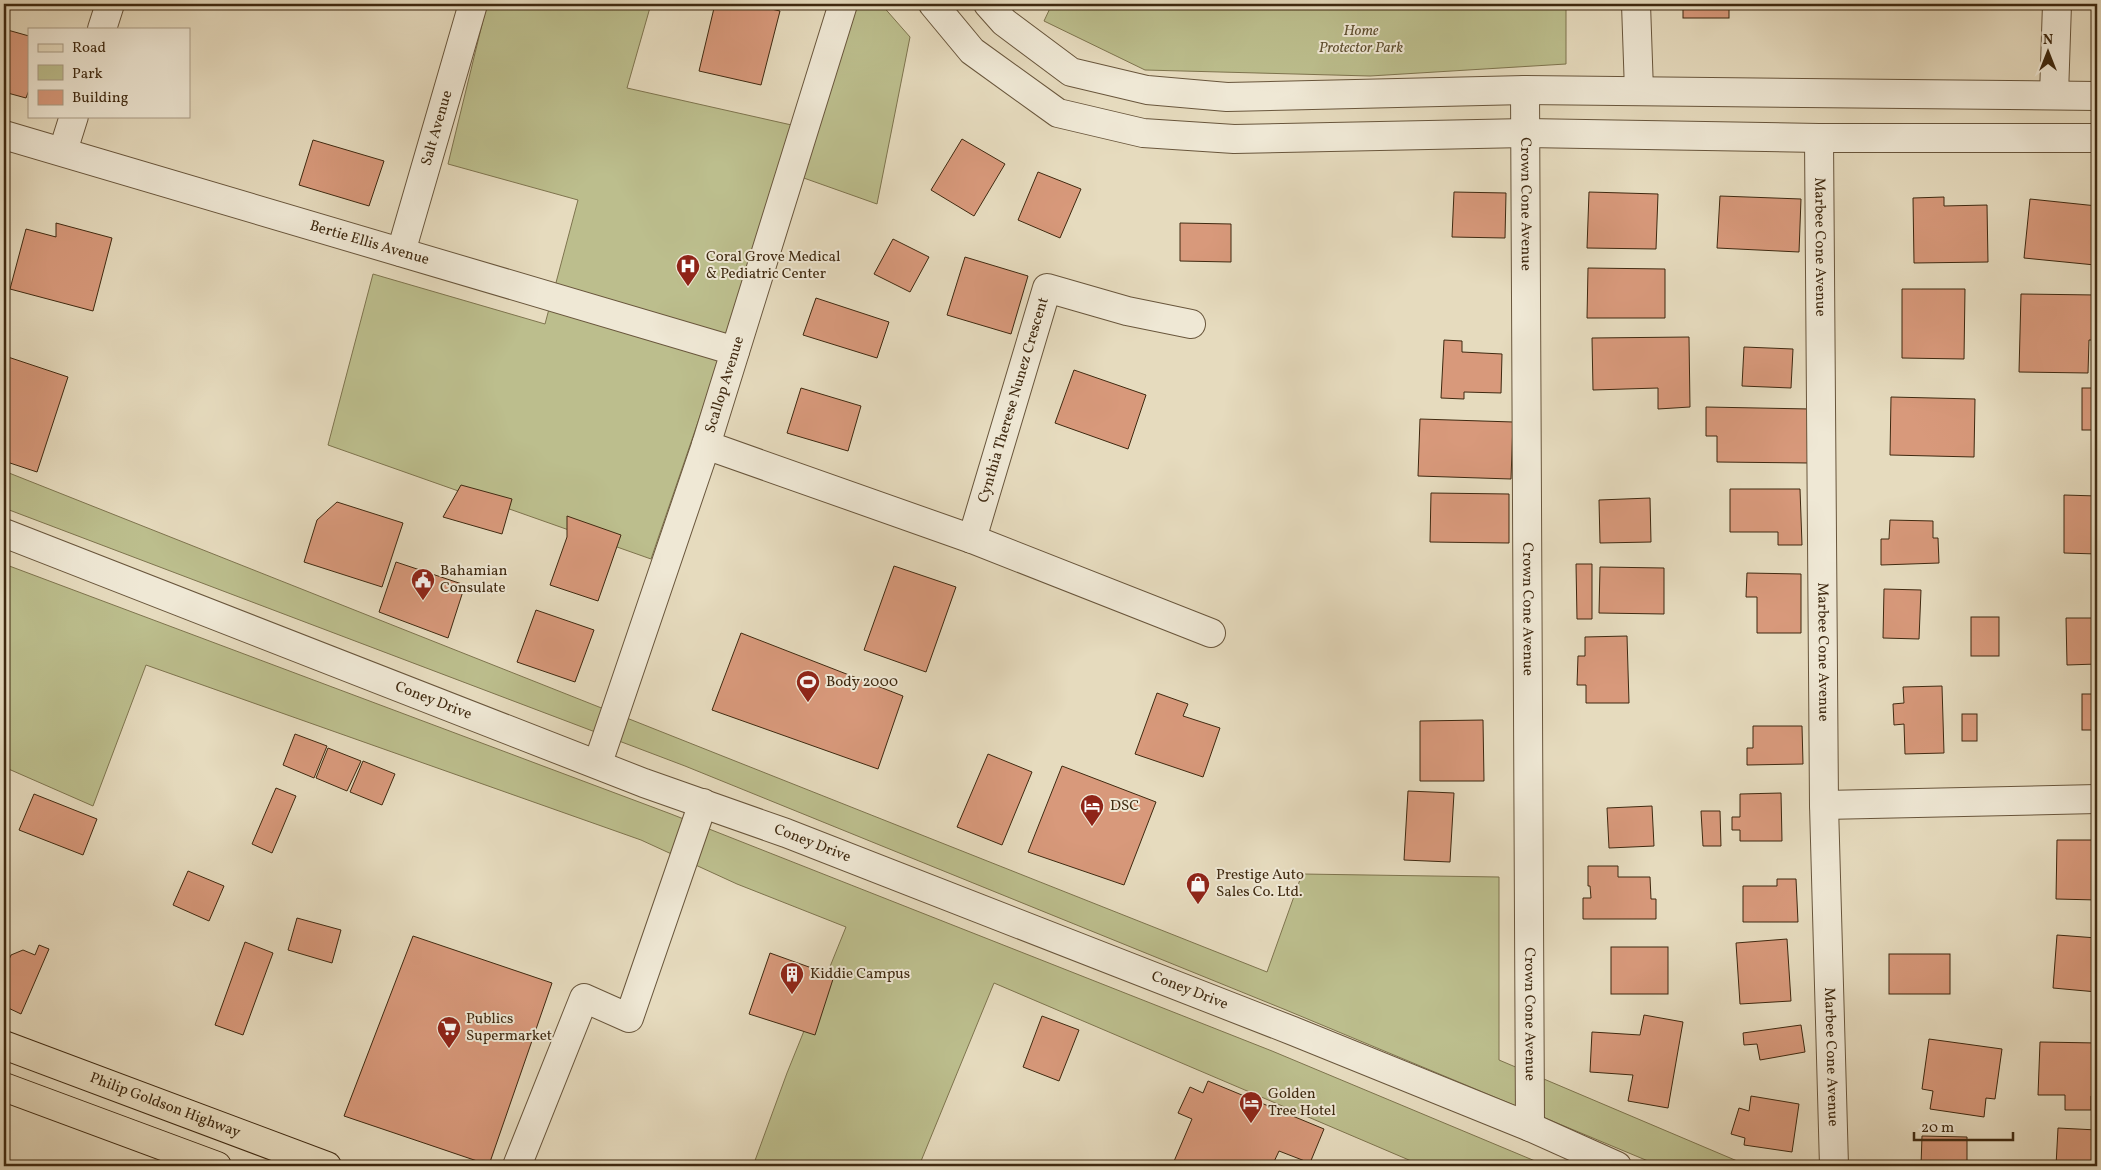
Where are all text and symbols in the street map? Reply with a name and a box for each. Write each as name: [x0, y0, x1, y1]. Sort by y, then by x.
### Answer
park label: Home Protector Park: [1319, 21, 1403, 59]
legend: [28, 28, 190, 118]
north arrow: [2024, 28, 2074, 78]
text: N: [2043, 31, 2053, 50]
text: Road: [72, 38, 106, 59]
text: Park: [72, 64, 103, 85]
text: Building: [72, 88, 129, 109]
street label: Salt Avenue: [416, 88, 458, 168]
street label: Crown Cone Avenue: [1515, 137, 1536, 271]
street label: Marbee Cone Avenue: [1809, 177, 1831, 317]
street label: Bertie Ellis Avenue: [307, 215, 432, 271]
place label: Coral Grove Medical & Pediatric Center: [706, 247, 840, 285]
hospital icon: Coral Grove Medical & Pediatric Center: [675, 253, 701, 287]
street label: Cynthia Therese Nunez Crescent: [973, 295, 1054, 505]
street label: Scallop Avenue: [700, 334, 750, 436]
street label: Crown Cone Avenue: [1517, 542, 1538, 676]
place label: Bahamian Consulate: [440, 561, 507, 599]
public building icon: Bahamian Consulate: [410, 567, 436, 601]
street label: Marbee Cone Avenue: [1812, 582, 1834, 722]
sports icon: Body 2000: [795, 669, 821, 703]
place label: Body 2000: [826, 672, 898, 693]
street label: Coney Drive: [392, 676, 475, 725]
hotel icon: DSC: [1079, 793, 1105, 827]
place label: DSC: [1110, 796, 1139, 817]
street label: Coney Drive: [771, 819, 854, 868]
place label: Prestige Auto Sales Co. Ltd.: [1216, 865, 1304, 903]
shop icon: Prestige Auto Sales Co. Ltd.: [1185, 871, 1211, 905]
street label: Crown Cone Avenue: [1519, 947, 1540, 1081]
building icon: Kiddie Campus: [779, 961, 805, 995]
place label: Kiddie Campus: [810, 964, 910, 985]
street label: Coney Drive: [1148, 966, 1231, 1015]
street label: Marbee Cone Avenue: [1819, 987, 1843, 1127]
place label: Publics Supermarket: [466, 1009, 552, 1047]
supermarket icon: Publics Supermarket: [436, 1015, 462, 1049]
street label: Philip Goldson Highway: [87, 1068, 243, 1143]
place label: Golden Tree Hotel: [1268, 1084, 1336, 1122]
hotel icon: Golden Tree Hotel: [1238, 1090, 1264, 1124]
scale bar: [1914, 1110, 2012, 1142]
text: 20 m: [1921, 1118, 1954, 1139]

